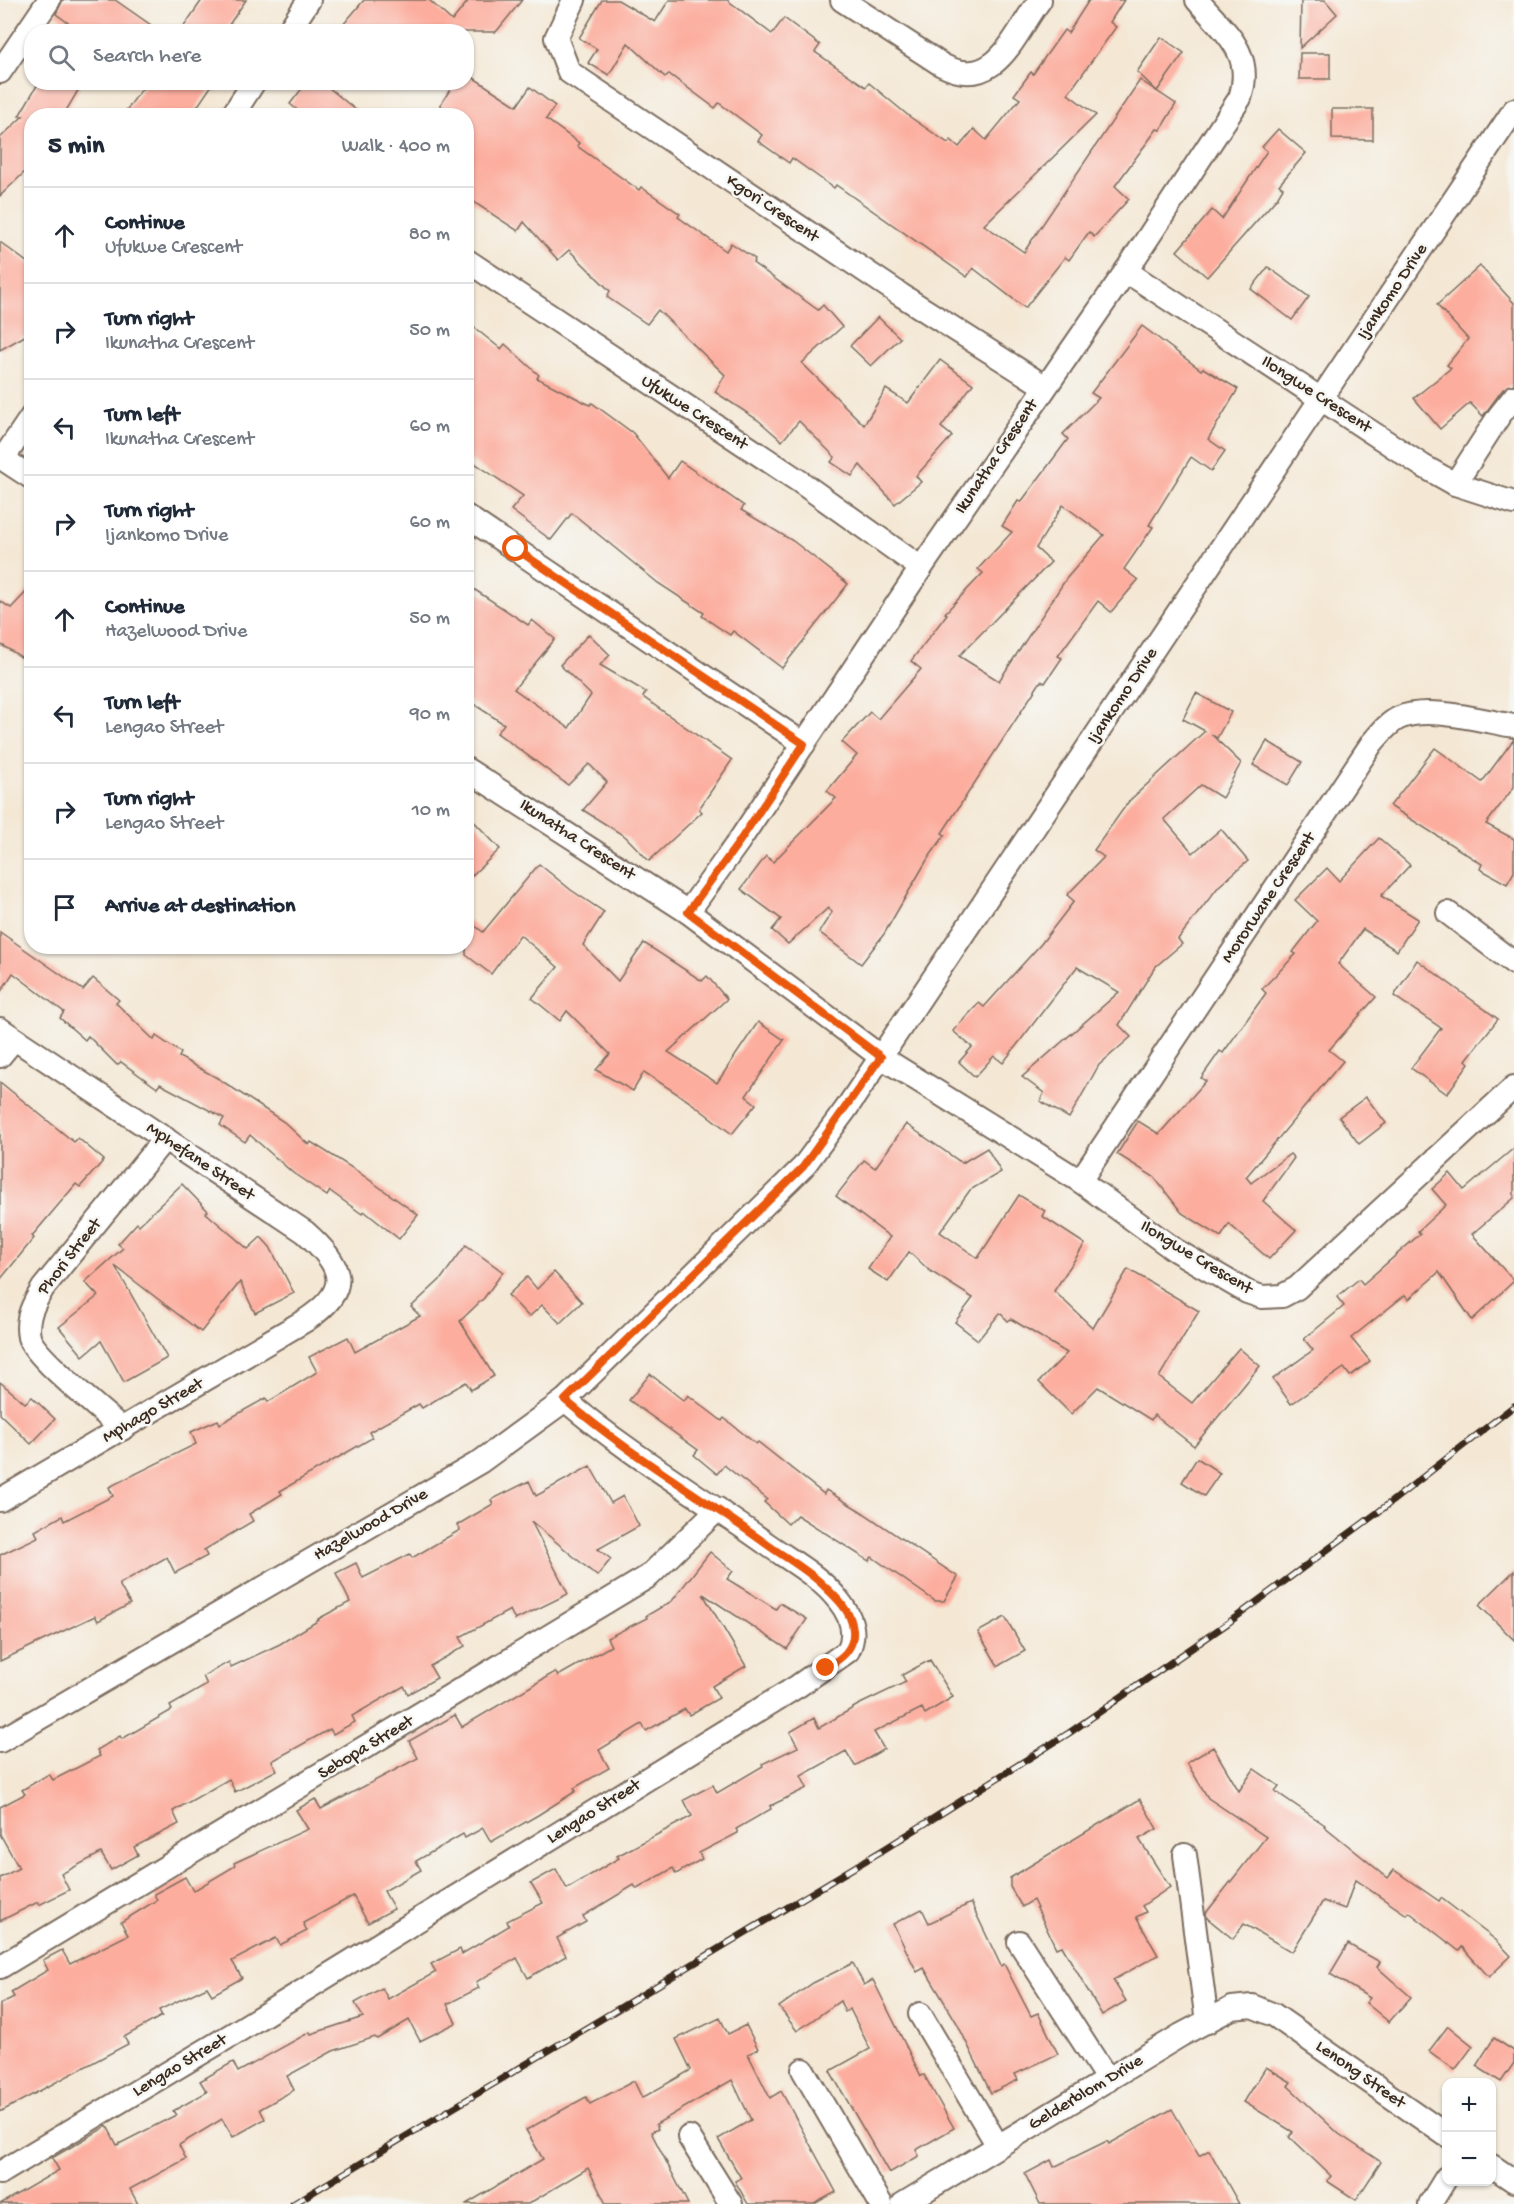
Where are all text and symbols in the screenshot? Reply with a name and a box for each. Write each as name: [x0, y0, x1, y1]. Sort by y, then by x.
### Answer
search box: [24, 24, 474, 90]
icon: search: [45, 41, 78, 74]
text: Search here: [93, 44, 201, 70]
text: 5 min: [48, 132, 104, 163]
text: Walk · 400 m: [342, 136, 450, 159]
street label: Kgori Crescent: [722, 170, 824, 249]
text: Continue: [105, 211, 185, 237]
icon: ahead: [48, 219, 81, 252]
text: 80 m: [409, 224, 450, 247]
text: Ufukwe Crescent: [105, 237, 242, 260]
street label: Ijankomo Drive: [1353, 239, 1433, 344]
text: Turn right: [105, 307, 193, 333]
icon: right: [48, 315, 81, 348]
text: 50 m: [409, 320, 450, 343]
text: Ikunatha Crescent: [105, 333, 254, 356]
street label: Ilongwe Crescent: [1257, 352, 1376, 439]
street label: Ufukwe Crescent: [637, 371, 753, 456]
street label: Ikunatha Crescent: [951, 394, 1044, 518]
text: Turn left: [105, 403, 179, 429]
icon: left: [48, 411, 81, 444]
text: 60 m: [410, 416, 450, 439]
text: Ikunatha Crescent: [105, 429, 254, 452]
text: Turn right: [105, 499, 193, 525]
icon: right: [48, 507, 81, 540]
text: 60 m: [410, 512, 450, 535]
text: Ijankomo Drive: [105, 525, 228, 548]
route start: [502, 535, 528, 561]
text: Continue: [105, 595, 185, 621]
icon: ahead: [48, 603, 81, 636]
text: 50 m: [409, 608, 450, 631]
text: Hazelwood Drive: [105, 621, 247, 644]
street label: Ijankomo Drive: [1083, 643, 1163, 748]
text: Turn left: [105, 691, 179, 717]
icon: left: [48, 699, 81, 732]
text: 90 m: [410, 704, 450, 727]
text: Lengao Street: [105, 717, 223, 740]
text: Turn right: [105, 787, 193, 813]
icon: right: [48, 795, 81, 828]
street label: Ikunatha Crescent: [515, 795, 640, 886]
text: 10 m: [412, 800, 450, 823]
text: Lengao Street: [105, 813, 223, 836]
street label: Mororwane Crescent: [1217, 827, 1321, 967]
icon: arrive: [48, 891, 81, 924]
text: Arrive at destination: [105, 894, 295, 920]
street label: Mphefane Street: [142, 1118, 259, 1207]
street label: Phori Street: [33, 1213, 107, 1300]
street label: Ilongwe Crescent: [1136, 1216, 1257, 1301]
street label: Mphago Street: [99, 1373, 209, 1448]
street label: Hazelwood Drive: [310, 1484, 432, 1566]
route end: [812, 1654, 838, 1680]
street label: Sebopa Street: [314, 1710, 419, 1785]
street label: Lengao Street: [543, 1774, 646, 1849]
street label: Lengao Street: [129, 2029, 232, 2102]
street label: Lenong Street: [1311, 2036, 1410, 2115]
street label: Gelderblom Drive: [1025, 2050, 1148, 2135]
map controls: [1442, 2078, 1496, 2186]
button: +: [1442, 2078, 1496, 2132]
button: −: [1442, 2132, 1496, 2186]

